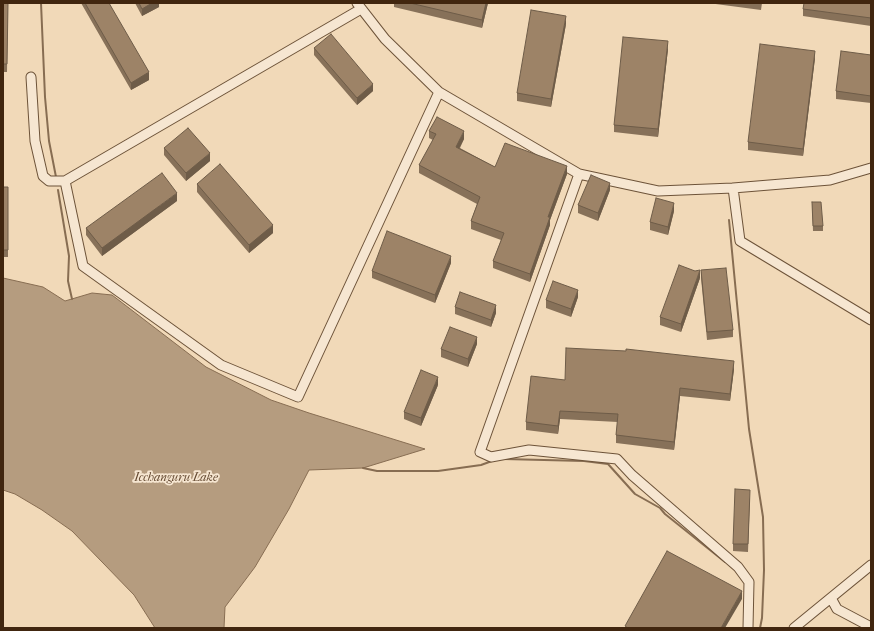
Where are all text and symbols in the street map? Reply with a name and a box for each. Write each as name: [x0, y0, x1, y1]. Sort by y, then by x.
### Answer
water label: Icchanguru Lake: [134, 471, 218, 485]

